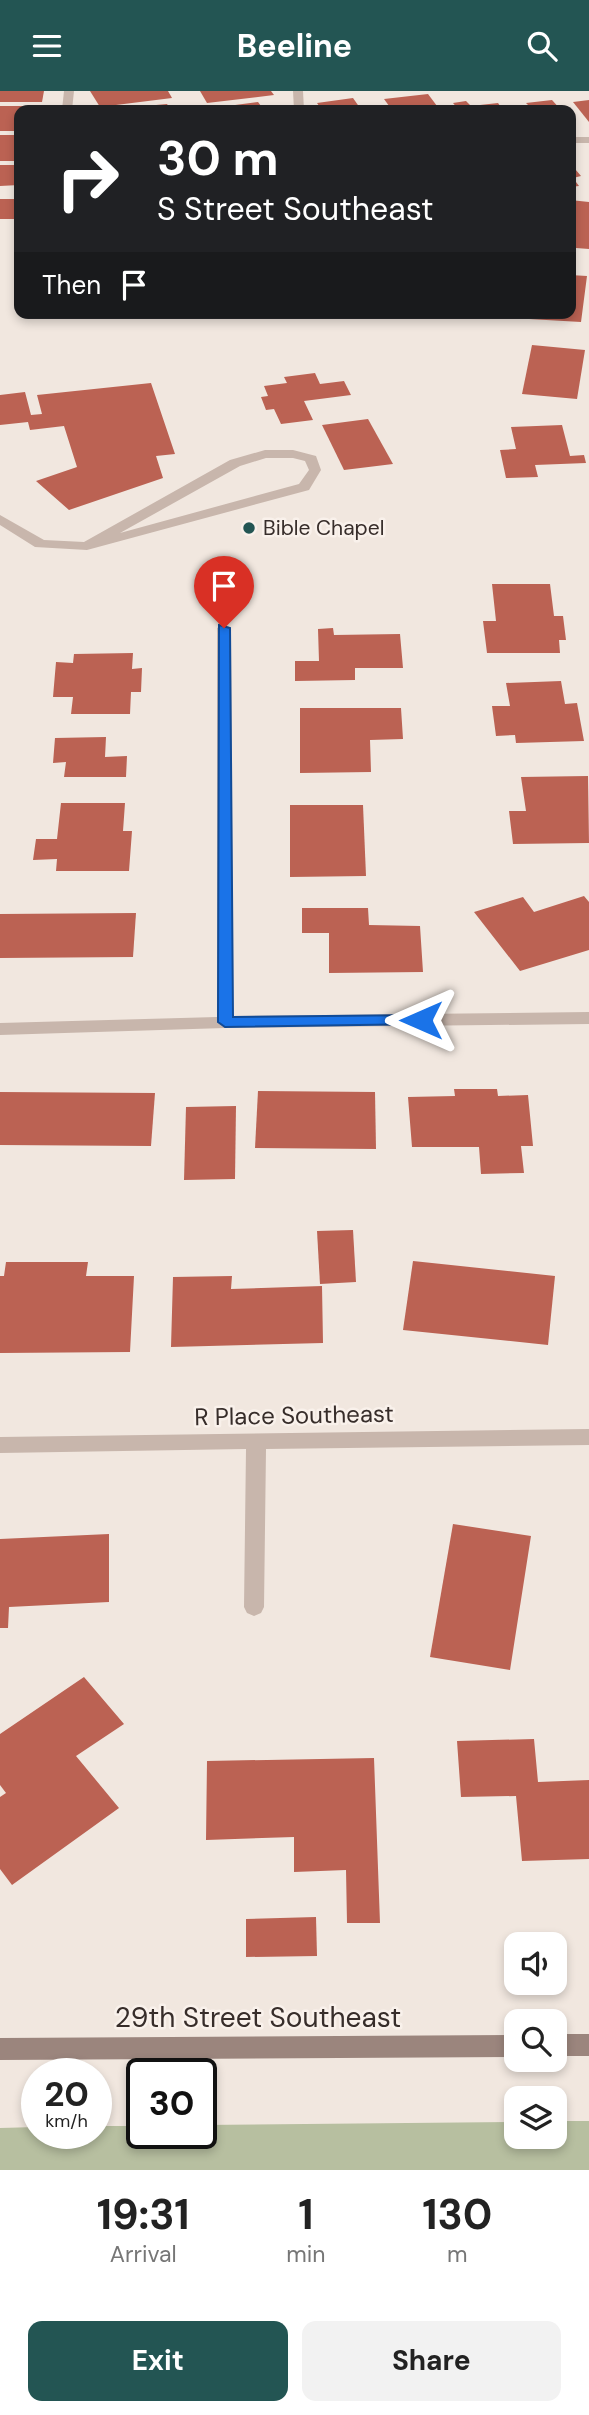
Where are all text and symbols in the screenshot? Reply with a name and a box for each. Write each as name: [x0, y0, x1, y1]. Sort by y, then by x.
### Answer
text: Beeline: [237, 25, 352, 67]
icon: menu: [28, 27, 66, 65]
icon: search: [523, 27, 561, 65]
text: 30 m: [157, 126, 279, 190]
icon: right: [42, 133, 133, 224]
text: S Street Southeast: [157, 188, 434, 230]
icon: arrive: [115, 266, 153, 304]
text: Then: [42, 268, 101, 302]
place label: Bible Chapel: [263, 514, 384, 542]
marker: Bible Chapel: [241, 520, 257, 536]
pin: [194, 556, 254, 628]
icon: arrive: [205, 567, 243, 605]
position arrow: [384, 983, 458, 1057]
street label: R Place Southeast: [194, 1398, 394, 1432]
map controls: [504, 1932, 567, 2149]
button: sound: [504, 1932, 567, 1995]
street label: 29th Street Southeast: [115, 1999, 401, 2036]
button: search: [504, 2009, 567, 2072]
speed limit sign: 30: [126, 2058, 217, 2149]
text: 20: [44, 2071, 89, 2117]
button: layers: [504, 2086, 567, 2149]
text: km/h: [45, 2109, 88, 2133]
text: 19:31: [97, 2187, 190, 2242]
text: 1: [298, 2187, 314, 2242]
text: 130: [422, 2187, 492, 2242]
text: Arrival: [110, 2239, 177, 2269]
text: min: [286, 2239, 325, 2269]
text: m: [447, 2239, 467, 2269]
button: Exit: [28, 2321, 288, 2401]
button: Share: [302, 2321, 561, 2401]

